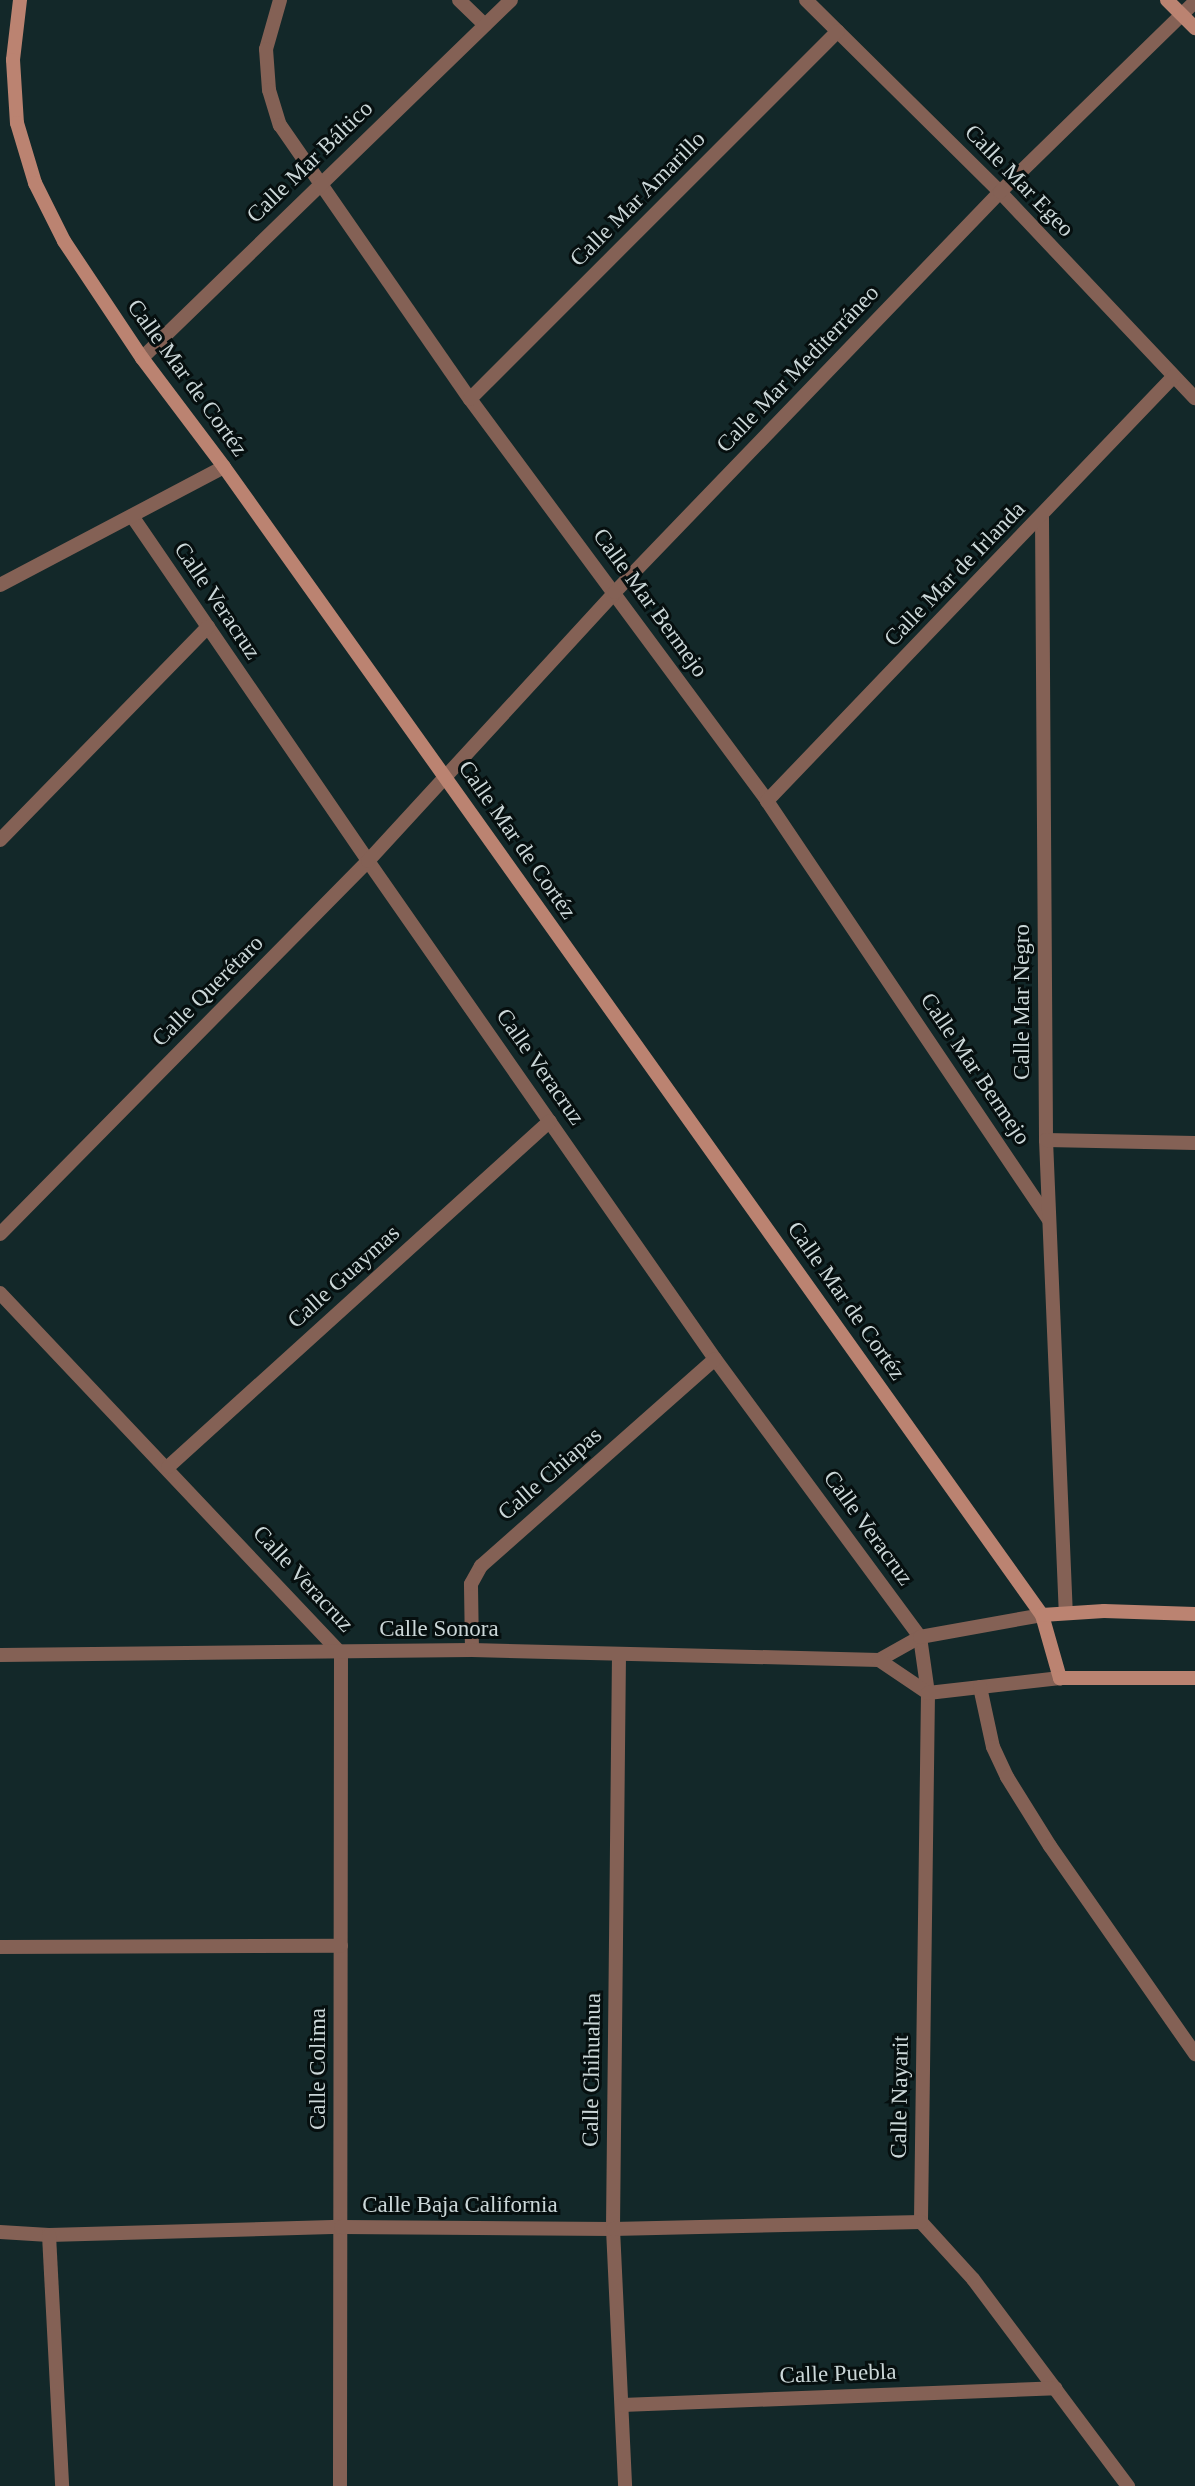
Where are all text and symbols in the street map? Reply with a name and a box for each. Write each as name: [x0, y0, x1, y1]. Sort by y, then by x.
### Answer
street label: Calle Mar Báltico: [241, 95, 379, 229]
street label: Calle Mar Egeo: [958, 119, 1080, 243]
street label: Calle Mar Amarillo: [564, 125, 712, 273]
street label: Calle Mar Mediterráneo: [711, 279, 885, 459]
street label: Calle Mar de Cortéz: [121, 294, 253, 462]
street label: Calle Mar de Irlanda: [879, 496, 1031, 652]
street label: Calle Mar Bermejo: [587, 523, 713, 683]
street label: Calle Veracruz: [168, 537, 266, 665]
street label: Calle Mar de Cortéz: [452, 755, 582, 925]
street label: Calle Mar Negro: [1008, 924, 1036, 1080]
street label: Calle Querétaro: [147, 930, 269, 1052]
street label: Calle Mar Bermejo: [914, 988, 1036, 1150]
street label: Calle Veracruz: [490, 1003, 590, 1131]
street label: Calle Mar de Cortéz: [781, 1216, 911, 1386]
street label: Calle Guaymas: [282, 1220, 406, 1334]
street label: Calle Chiapas: [492, 1421, 608, 1527]
street label: Calle Veracruz: [817, 1465, 919, 1591]
street label: Calle Veracruz: [247, 1520, 359, 1638]
street label: Calle Sonora: [379, 1615, 499, 1643]
street label: Calle Chihuahua: [577, 1993, 607, 2147]
street label: Calle Colima: [304, 2008, 332, 2130]
street label: Calle Nayarit: [885, 2035, 915, 2159]
street label: Calle Baja California: [362, 2191, 558, 2219]
street label: Calle Puebla: [779, 2358, 897, 2390]

